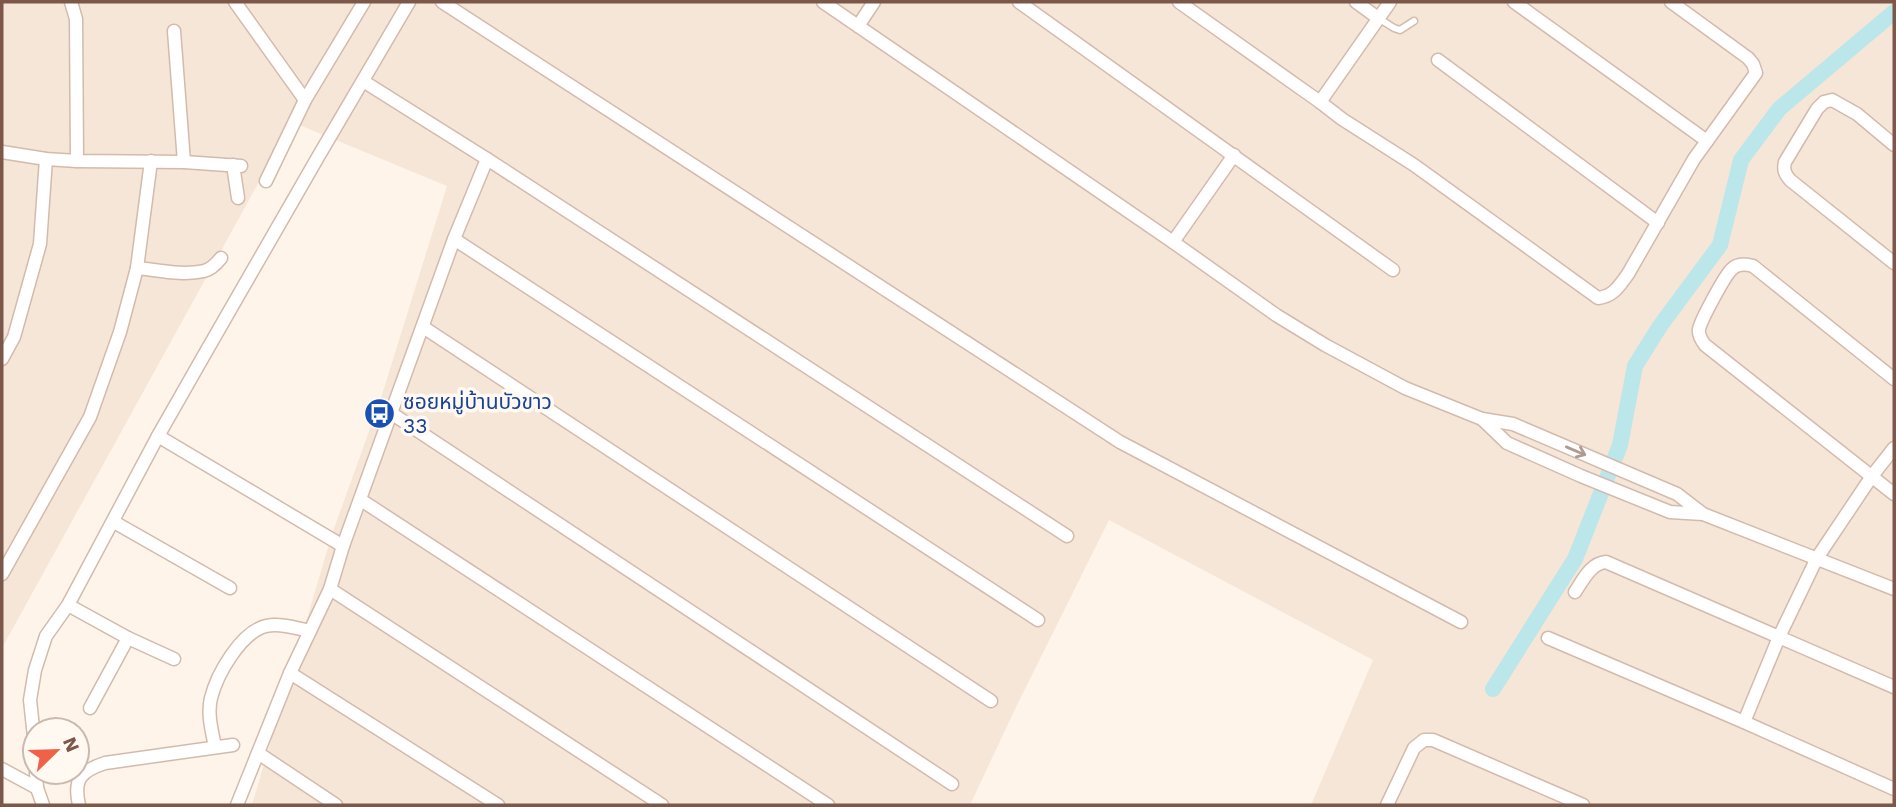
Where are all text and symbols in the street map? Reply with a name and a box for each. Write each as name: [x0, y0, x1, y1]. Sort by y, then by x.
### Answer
place label: ซอยหมู่บ้านบัวขาว 33: [403, 389, 552, 438]
bus stop icon: ซอยหมู่บ้านบัวขาว 33: [363, 396, 397, 430]
one-way arrow: [1565, 445, 1586, 458]
north arrow: [21, 716, 91, 786]
text: N: [58, 734, 85, 756]

